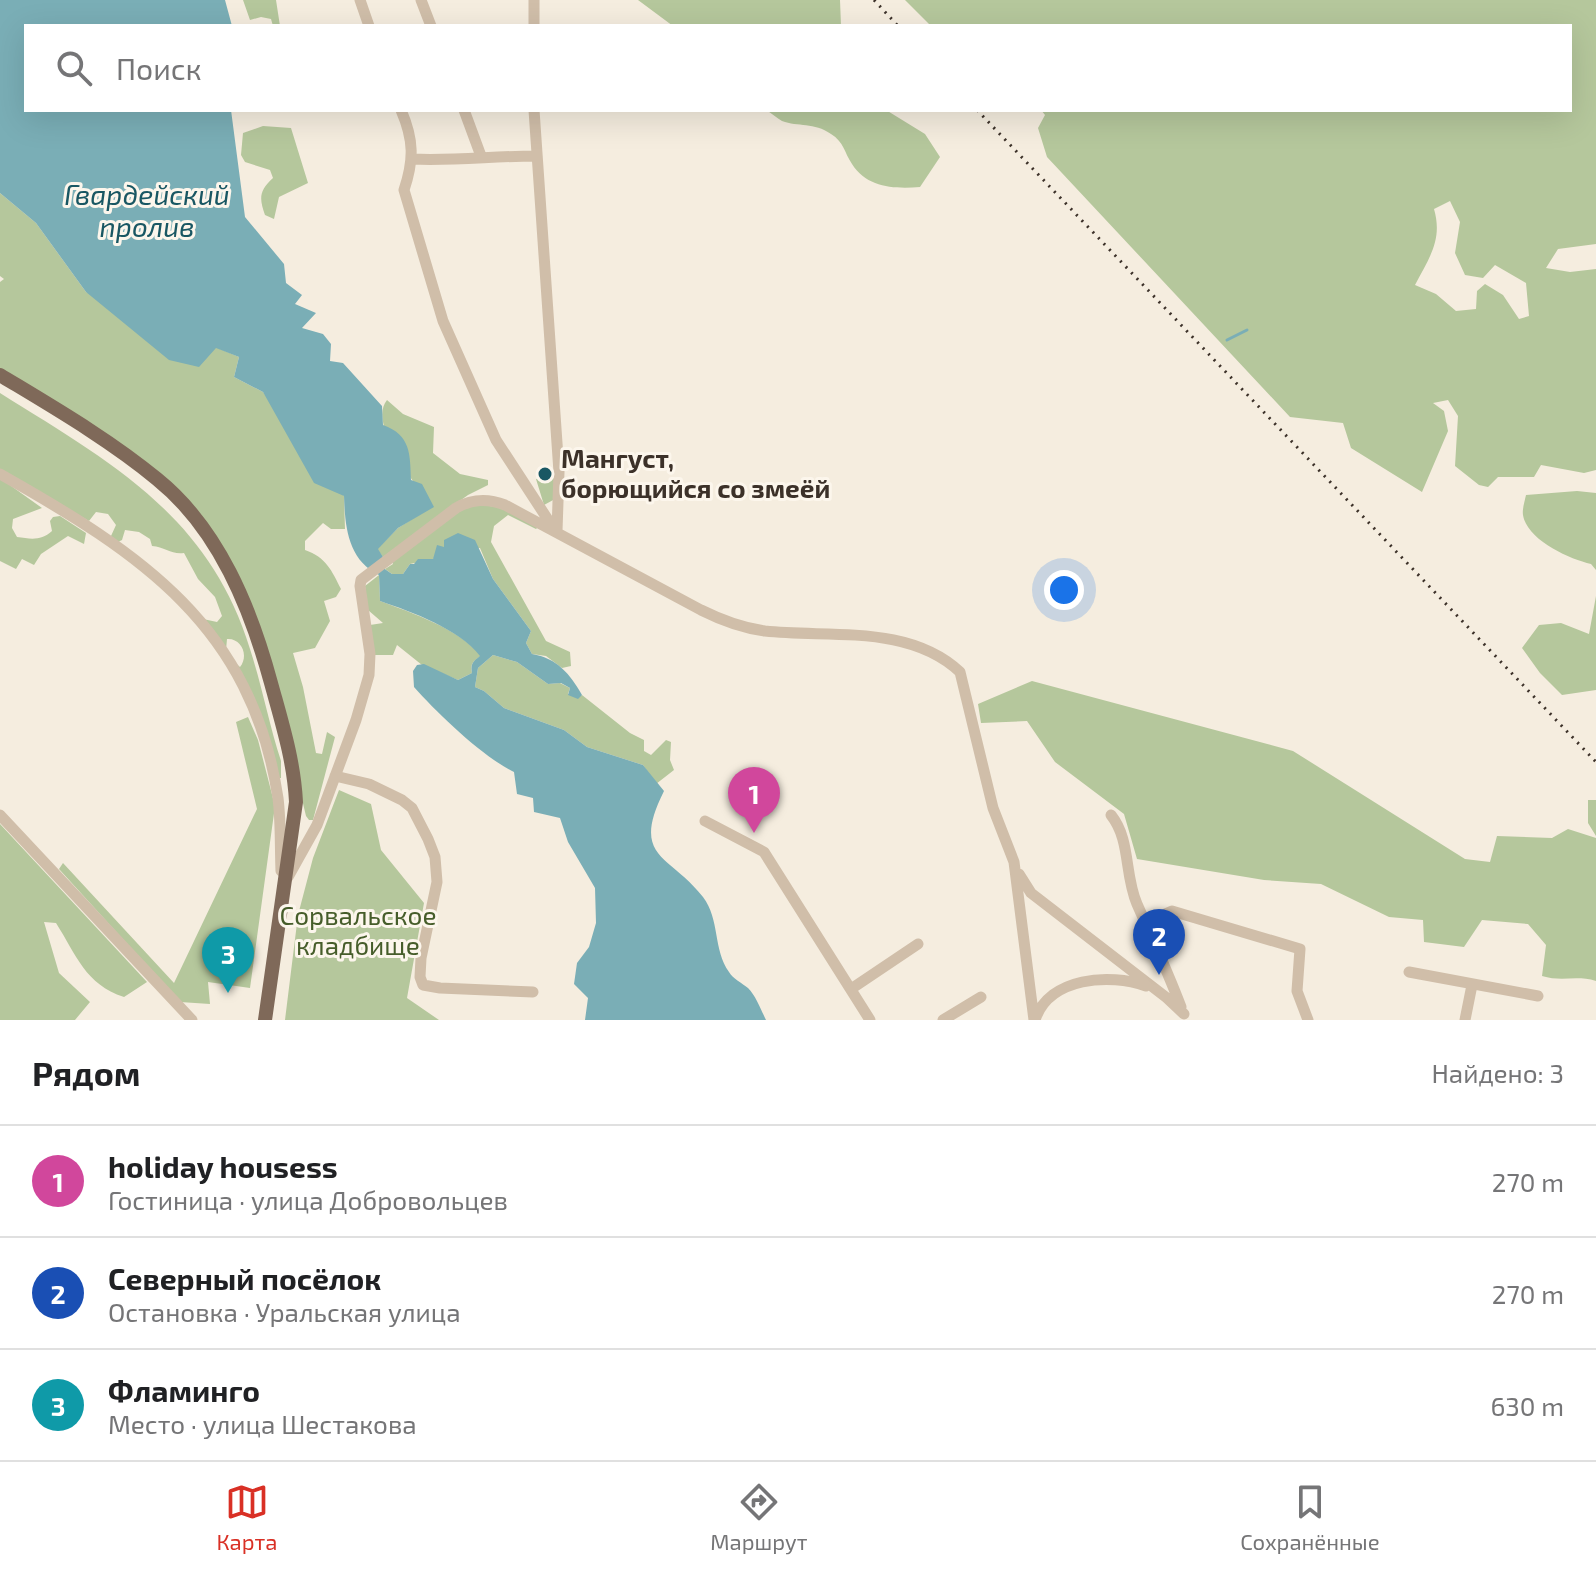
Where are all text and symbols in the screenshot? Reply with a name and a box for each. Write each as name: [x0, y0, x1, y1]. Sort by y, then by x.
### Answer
search box: [24, 24, 1572, 112]
icon: search: [52, 46, 96, 90]
text: Поиск: [116, 50, 202, 86]
water label: Гвардейский пролив: [64, 177, 230, 243]
place label: Мангуст, борющийся со змеёй: [561, 442, 830, 503]
marker: Мангуст, борющийся со змеёй: [536, 465, 554, 483]
your location: [1044, 570, 1084, 610]
pin: 1: [728, 767, 780, 833]
park label: Сорвальское кладбище: [280, 899, 436, 960]
pin: 2: [1133, 909, 1185, 975]
pin: 3: [202, 927, 254, 993]
text: Рядом: [32, 1052, 140, 1093]
text: Найдено: 3: [1431, 1057, 1564, 1088]
text: holiday housess: [108, 1148, 338, 1184]
text: 1: [52, 1166, 64, 1197]
text: 270 m: [1492, 1166, 1564, 1197]
text: Гостиница · улица Добровольцев: [108, 1184, 508, 1215]
text: Северный посёлок: [108, 1260, 381, 1296]
text: 2: [50, 1278, 66, 1309]
text: 270 m: [1492, 1278, 1564, 1309]
text: Остановка · Уральская улица: [108, 1296, 461, 1327]
text: Фламинго: [108, 1372, 260, 1408]
text: 3: [51, 1390, 65, 1421]
text: 630 m: [1490, 1390, 1564, 1421]
text: Место · улица Шестакова: [108, 1408, 417, 1439]
tab: Карта: [216, 1480, 277, 1554]
tab: Маршрут: [710, 1480, 807, 1554]
tab: Сохранённые: [1240, 1480, 1380, 1554]

